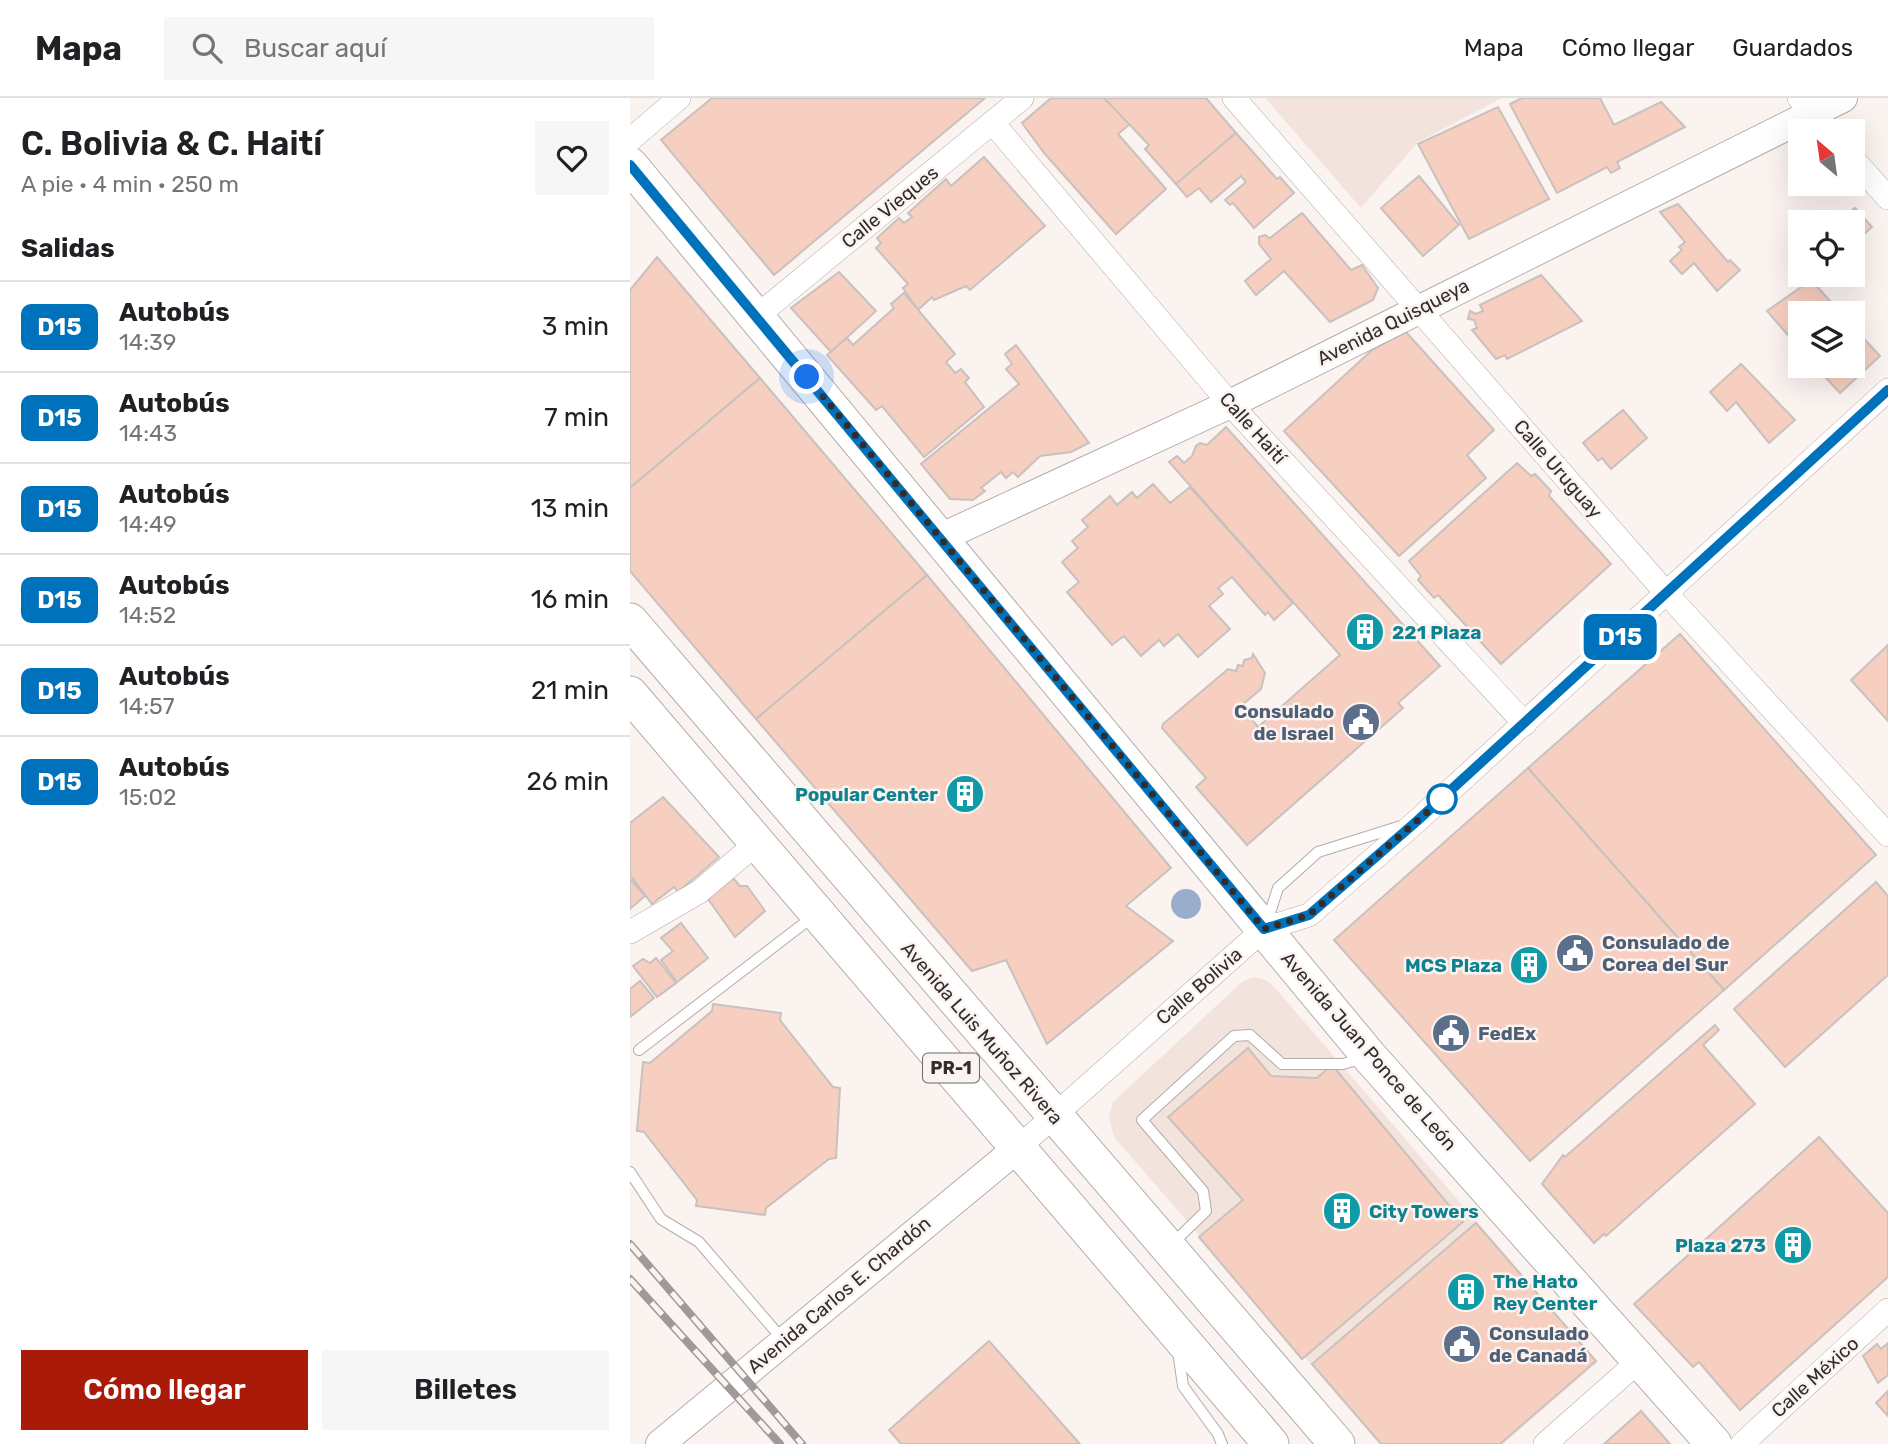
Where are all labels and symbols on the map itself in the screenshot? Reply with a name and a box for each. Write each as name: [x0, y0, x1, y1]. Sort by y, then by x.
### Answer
north arrow: [1788, 119, 1866, 196]
street label: Calle Vieques: [837, 161, 943, 253]
street label: Avenida Quisqueya: [1313, 274, 1473, 370]
your location: [789, 359, 824, 394]
street label: Calle Haití: [1215, 387, 1292, 470]
street label: Calle Uruguay: [1509, 415, 1607, 523]
building icon: 221 Plaza: [1344, 611, 1386, 653]
line badge: D15: [1580, 614, 1660, 660]
place label: 221 Plaza: [1392, 621, 1481, 644]
place label: Consulado de Israel: [1234, 700, 1334, 745]
public building icon: Consulado de Israel: [1340, 701, 1382, 743]
building icon: Popular Center: [944, 773, 986, 815]
place label: Popular Center: [795, 783, 938, 806]
unlabelled marker: [1427, 784, 1457, 814]
place label: Consulado de Corea del Sur: [1602, 931, 1729, 976]
public building icon: Consulado de Corea del Sur: [1554, 932, 1596, 974]
street label: Avenida Luis Muñoz Rivera: [896, 937, 1068, 1129]
street label: Calle Bolivia: [1151, 943, 1247, 1029]
building icon: MCS Plaza: [1508, 944, 1550, 986]
street label: Avenida Juan Ponce de León: [1276, 947, 1462, 1155]
place label: MCS Plaza: [1405, 954, 1502, 977]
public building icon: FedEx: [1430, 1012, 1472, 1054]
place label: FedEx: [1478, 1022, 1536, 1045]
road number: PR-1: [923, 1054, 979, 1083]
building icon: City Towers: [1321, 1190, 1363, 1232]
place label: City Towers: [1369, 1200, 1479, 1223]
street label: Avenida Carlos E. Chardón: [743, 1212, 935, 1378]
building icon: Plaza 273: [1772, 1224, 1814, 1266]
place label: Plaza 273: [1675, 1234, 1766, 1257]
place label: The Hato Rey Center: [1493, 1270, 1598, 1315]
building icon: The Hato Rey Center: [1445, 1271, 1487, 1313]
place label: Consulado de Canadá: [1489, 1322, 1589, 1367]
public building icon: Consulado de Canadá: [1441, 1323, 1483, 1365]
street label: Calle México: [1767, 1332, 1863, 1422]

